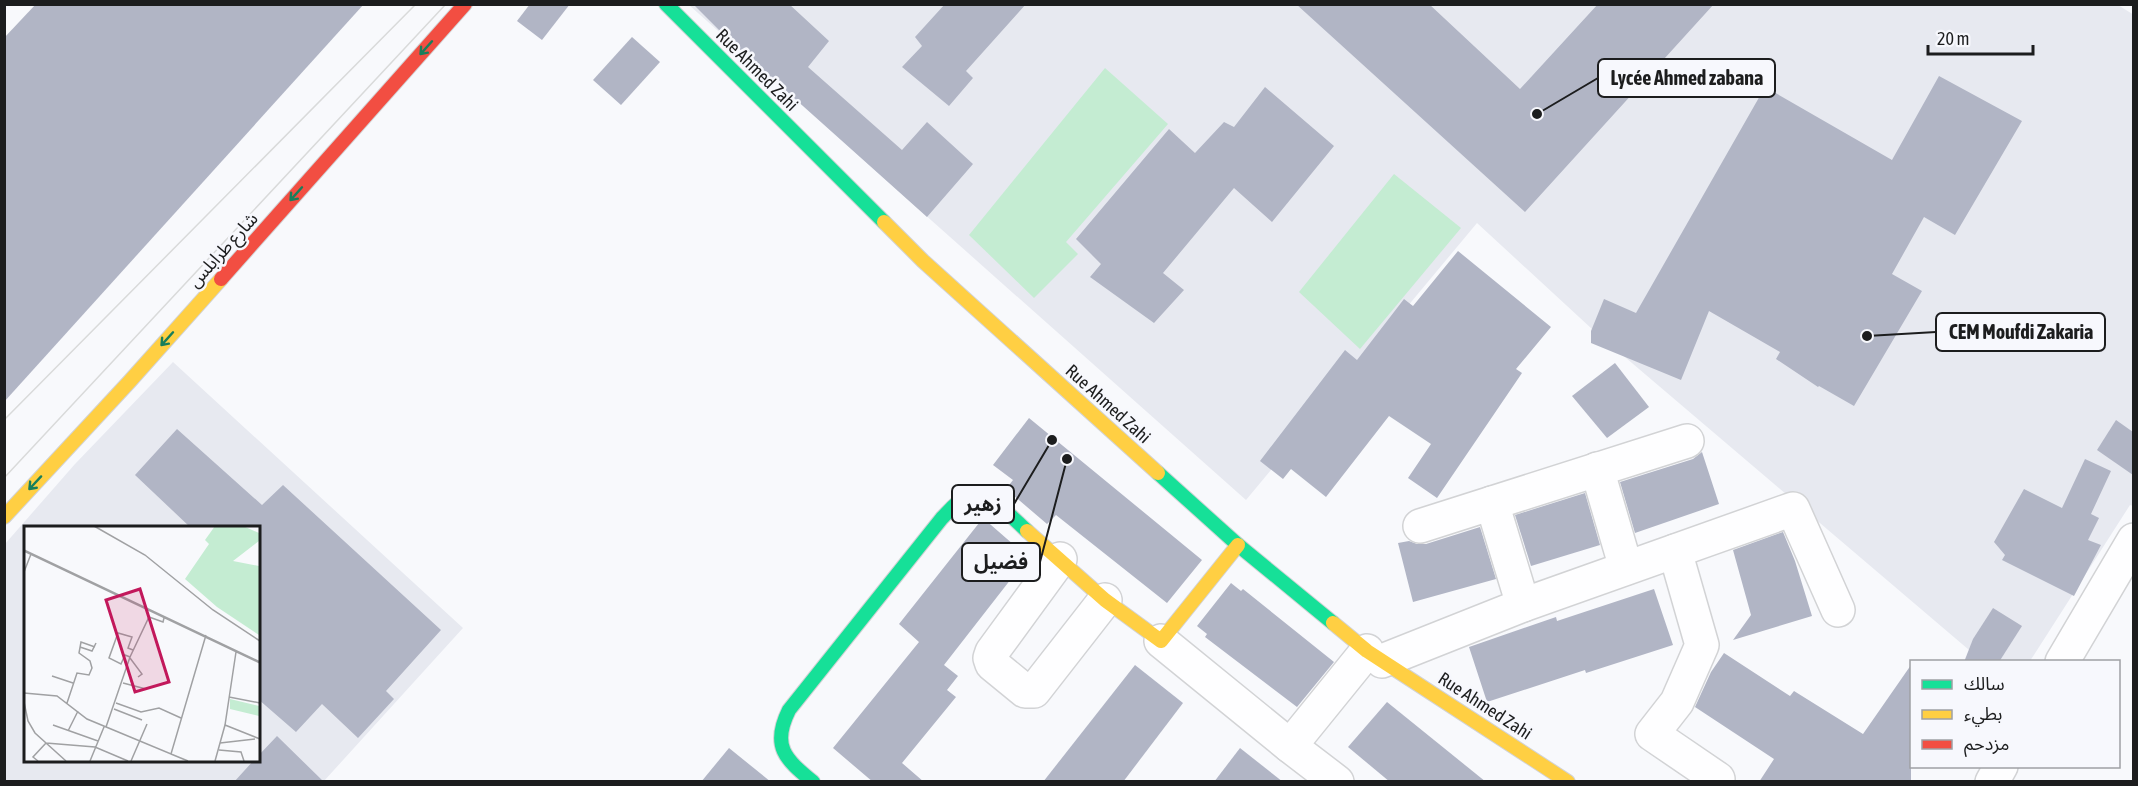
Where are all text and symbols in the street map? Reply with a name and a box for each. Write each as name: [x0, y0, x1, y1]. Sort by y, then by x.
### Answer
scale bar: [1928, 18, 2033, 56]
street label: Rue Ahmed Zahi: [712, 24, 803, 115]
text: 20 m: [1937, 28, 1969, 49]
one-way arrow: [419, 40, 433, 55]
callout: Lycée Ahmed zabana: [1598, 59, 1775, 97]
text: Lycée Ahmed zabana: [1611, 66, 1763, 89]
one-way arrow: [289, 186, 303, 201]
street label: شارع طرابلس: [183, 208, 265, 294]
callout: CEM Moufdi Zakaria: [1936, 313, 2105, 351]
text: CEM Moufdi Zakaria: [1949, 320, 2093, 343]
one-way arrow: [160, 332, 174, 347]
street label: Rue Ahmed Zahi: [1061, 360, 1155, 447]
one-way arrow: [28, 476, 42, 491]
callout: زهير: [952, 485, 1014, 523]
text: زهير: [963, 492, 1002, 516]
inset map: [24, 526, 260, 762]
callout: فضيل: [962, 543, 1040, 581]
text: فضيل: [974, 550, 1028, 574]
legend: [1910, 660, 2120, 768]
street label: Rue Ahmed Zahi: [1435, 668, 1536, 744]
text: سالك: [1964, 673, 2005, 694]
text: بطيء: [1964, 703, 2002, 727]
text: مزدحم: [1964, 733, 2009, 757]

